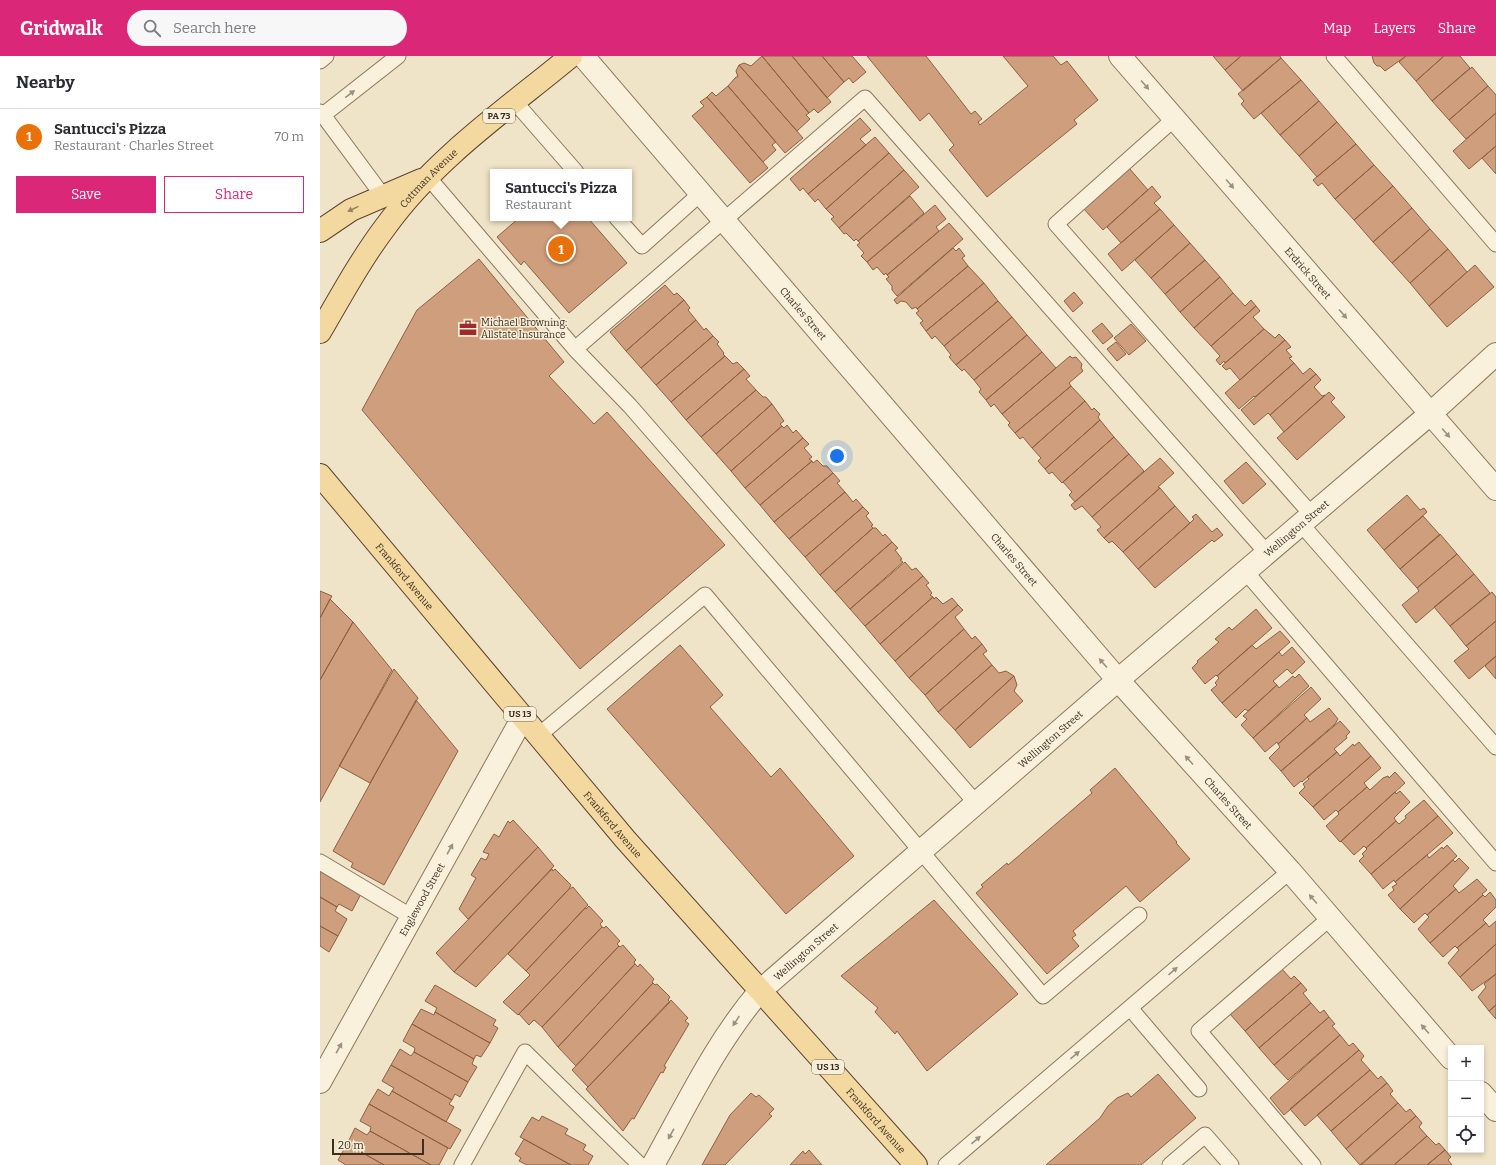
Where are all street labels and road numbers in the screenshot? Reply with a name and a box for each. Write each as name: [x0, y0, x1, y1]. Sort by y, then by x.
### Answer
road number: PA 73: [483, 109, 515, 123]
street label: Cottman Avenue: [398, 147, 460, 211]
street label: Erdrick Street: [1282, 245, 1333, 302]
street label: Charles Street: [777, 285, 829, 343]
street label: Wellington Street: [1262, 498, 1332, 560]
street label: Charles Street: [988, 531, 1040, 589]
street label: Frankford Avenue: [373, 541, 435, 613]
road number: US 13: [504, 707, 536, 721]
street label: Wellington Street: [1016, 708, 1086, 771]
street label: Charles Street: [1201, 775, 1254, 832]
street label: Frankford Avenue: [581, 789, 644, 861]
street label: Englewood Street: [397, 861, 448, 938]
street label: Wellington Street: [772, 921, 841, 983]
road number: US 13: [812, 1060, 844, 1074]
street label: Frankford Avenue: [843, 1086, 908, 1156]

